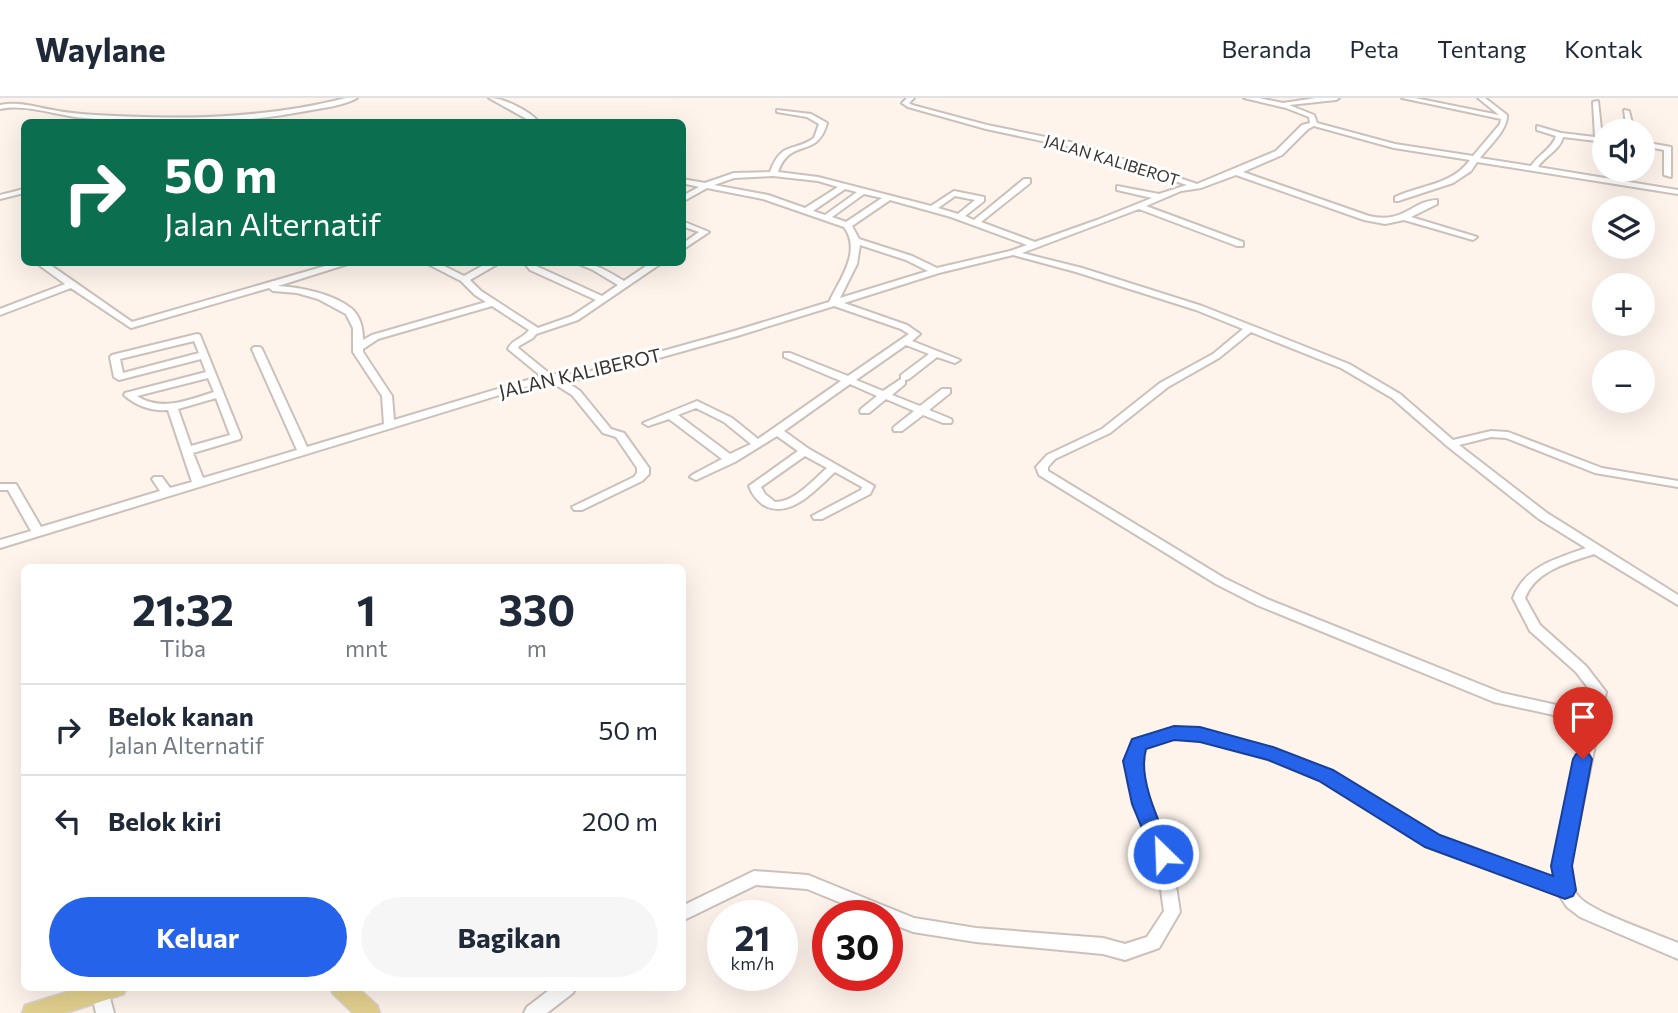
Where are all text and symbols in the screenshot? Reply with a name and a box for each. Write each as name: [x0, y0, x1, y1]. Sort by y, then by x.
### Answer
text: Waylane: [35, 28, 166, 69]
text: Beranda: [1221, 34, 1312, 63]
text: Peta: [1350, 34, 1399, 63]
text: Tentang: [1437, 34, 1526, 63]
text: Kontak: [1564, 34, 1643, 63]
map controls: [1592, 119, 1655, 413]
button: sound: [1592, 119, 1655, 182]
street label: JALAN KALIBEROT: [1043, 130, 1182, 189]
text: 50 m: [164, 143, 277, 203]
icon: right: [49, 147, 140, 238]
button: layers: [1592, 196, 1655, 259]
text: Jalan Alternatif: [164, 203, 381, 243]
button: +: [1592, 273, 1655, 336]
street label: JALAN KALIBEROT: [497, 343, 663, 402]
button: −: [1592, 350, 1655, 413]
text: 21:32: [132, 583, 234, 635]
text: 1: [357, 583, 376, 635]
text: 330: [498, 583, 575, 635]
text: Tiba: [160, 634, 206, 662]
text: mnt: [345, 634, 388, 662]
text: m: [527, 634, 547, 662]
pin: [1553, 687, 1613, 759]
icon: arrive: [1564, 698, 1602, 736]
text: Belok kanan: [108, 700, 254, 731]
icon: right: [49, 711, 87, 749]
text: 50 m: [598, 714, 658, 745]
text: Jalan Alternatif: [108, 731, 264, 759]
icon: left: [49, 802, 87, 840]
text: Belok kiri: [108, 805, 222, 836]
text: 200 m: [582, 805, 658, 836]
position arrow: [1126, 817, 1200, 891]
button: Keluar: [49, 897, 347, 977]
button: Bagikan: [361, 897, 658, 977]
speed limit sign: 30: [812, 900, 903, 991]
text: 21: [735, 915, 770, 958]
text: km/h: [731, 952, 774, 974]

